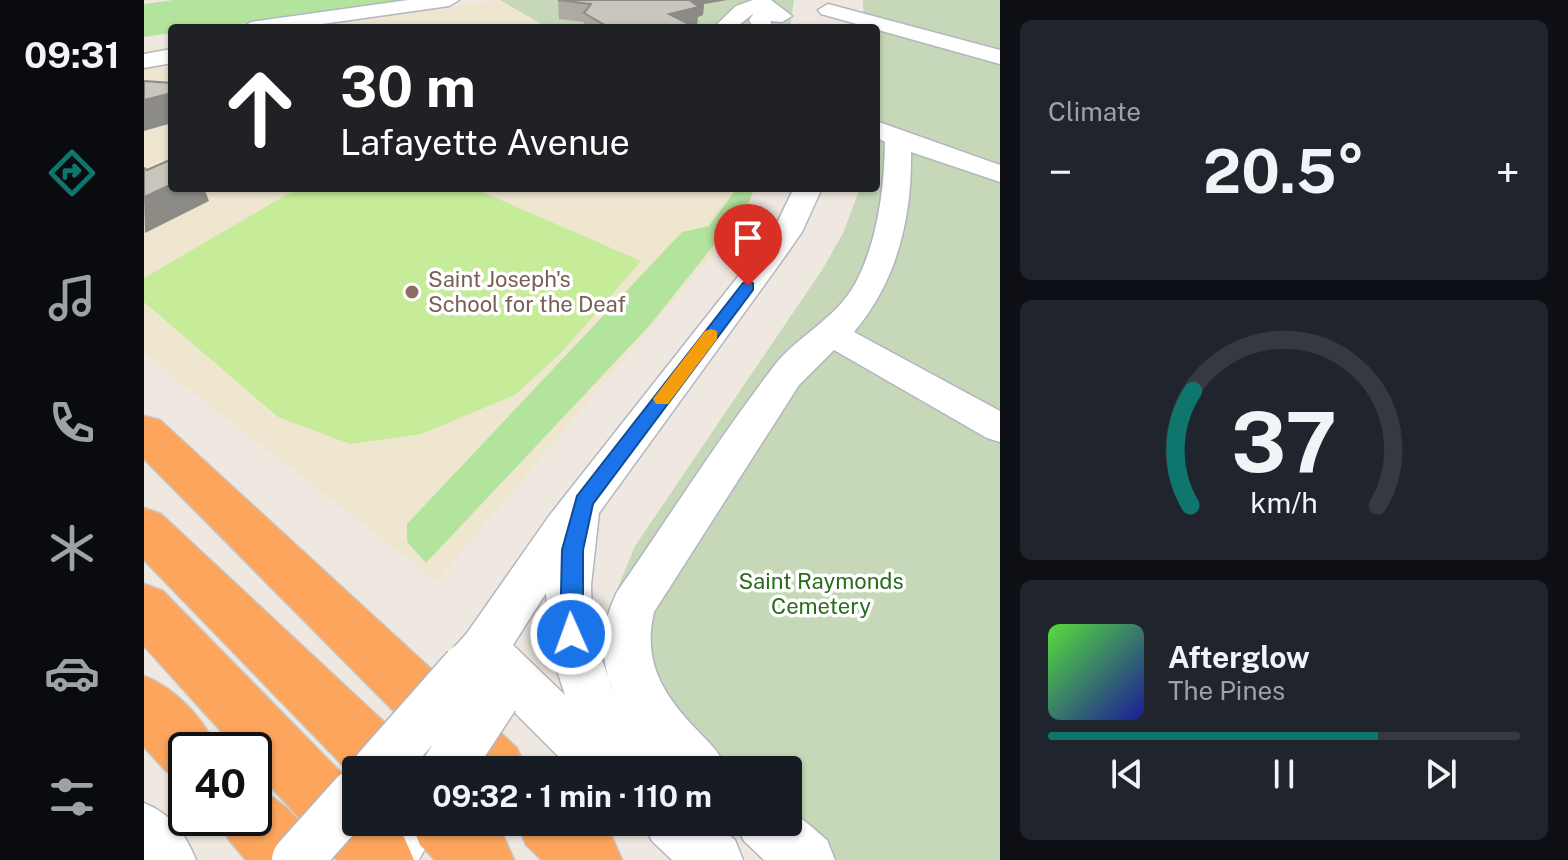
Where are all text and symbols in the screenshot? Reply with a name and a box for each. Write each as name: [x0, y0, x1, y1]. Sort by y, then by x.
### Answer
text: 09:31: [24, 34, 120, 76]
text: 30 m: [340, 54, 476, 120]
icon: ahead: [208, 56, 312, 160]
text: Climate: [1048, 96, 1141, 127]
text: Lafayette Avenue: [340, 121, 630, 163]
text: 20.5°: [1203, 136, 1365, 207]
icon: directions: [44, 145, 100, 201]
text: −: [1048, 146, 1072, 198]
text: +: [1496, 146, 1520, 198]
pin: [714, 204, 782, 286]
icon: arrive: [726, 216, 770, 260]
place label: Saint Joseph's School for the Deaf: [428, 266, 626, 317]
icon: music: [44, 270, 100, 326]
marker: Saint Joseph's School for the Deaf: [403, 283, 421, 301]
text: 37: [1231, 393, 1337, 491]
icon: phone: [44, 395, 100, 451]
text: km/h: [1250, 486, 1318, 519]
icon: climate: [44, 520, 100, 576]
park label: Saint Raymonds Cemetery: [738, 568, 904, 619]
position arrow: [529, 592, 613, 676]
text: Afterglow: [1168, 639, 1310, 675]
icon: car: [44, 645, 100, 701]
text: The Pines: [1168, 675, 1285, 706]
speed limit sign: 40: [168, 732, 272, 836]
icon: previous: [1105, 752, 1149, 796]
icon: pause: [1262, 752, 1306, 796]
icon: next: [1419, 752, 1463, 796]
icon: filters: [44, 769, 100, 825]
text: 09:32 · 1 min · 110 m: [432, 778, 712, 814]

